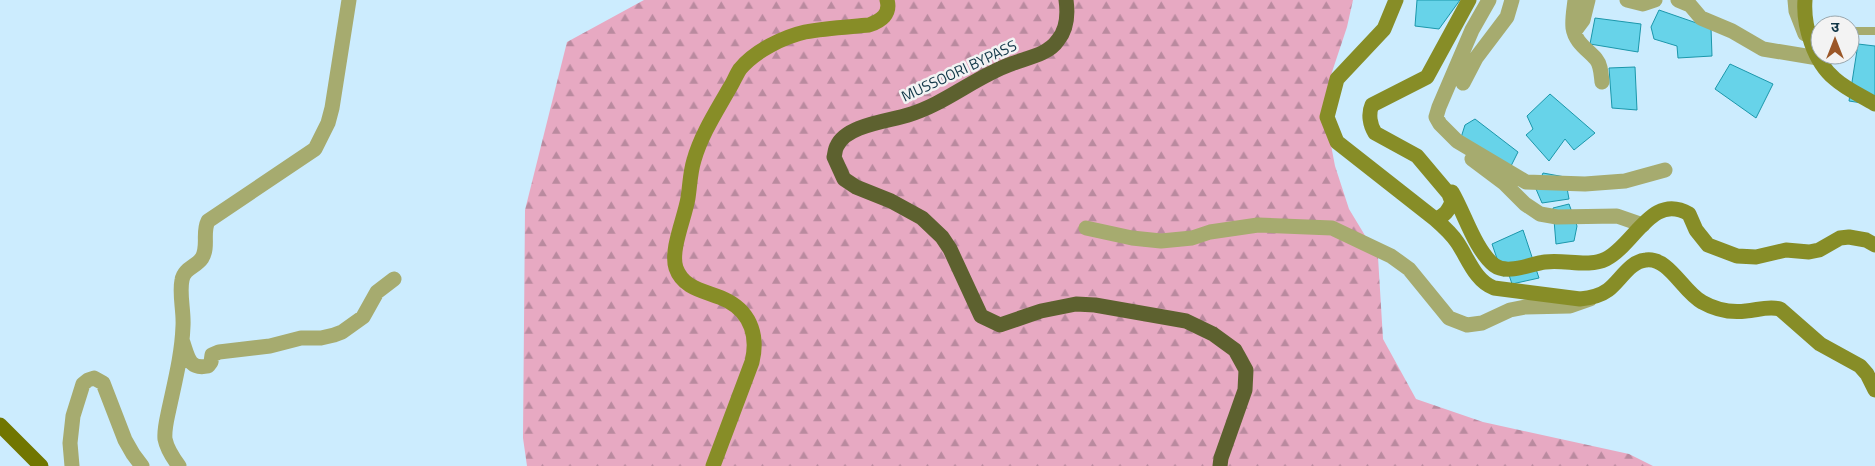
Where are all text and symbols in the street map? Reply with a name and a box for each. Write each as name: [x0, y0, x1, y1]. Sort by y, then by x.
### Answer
north arrow: [1810, 15, 1860, 65]
text: उ: [1831, 16, 1840, 37]
street label: MUSSOORI BYPASS: [897, 34, 1020, 107]

